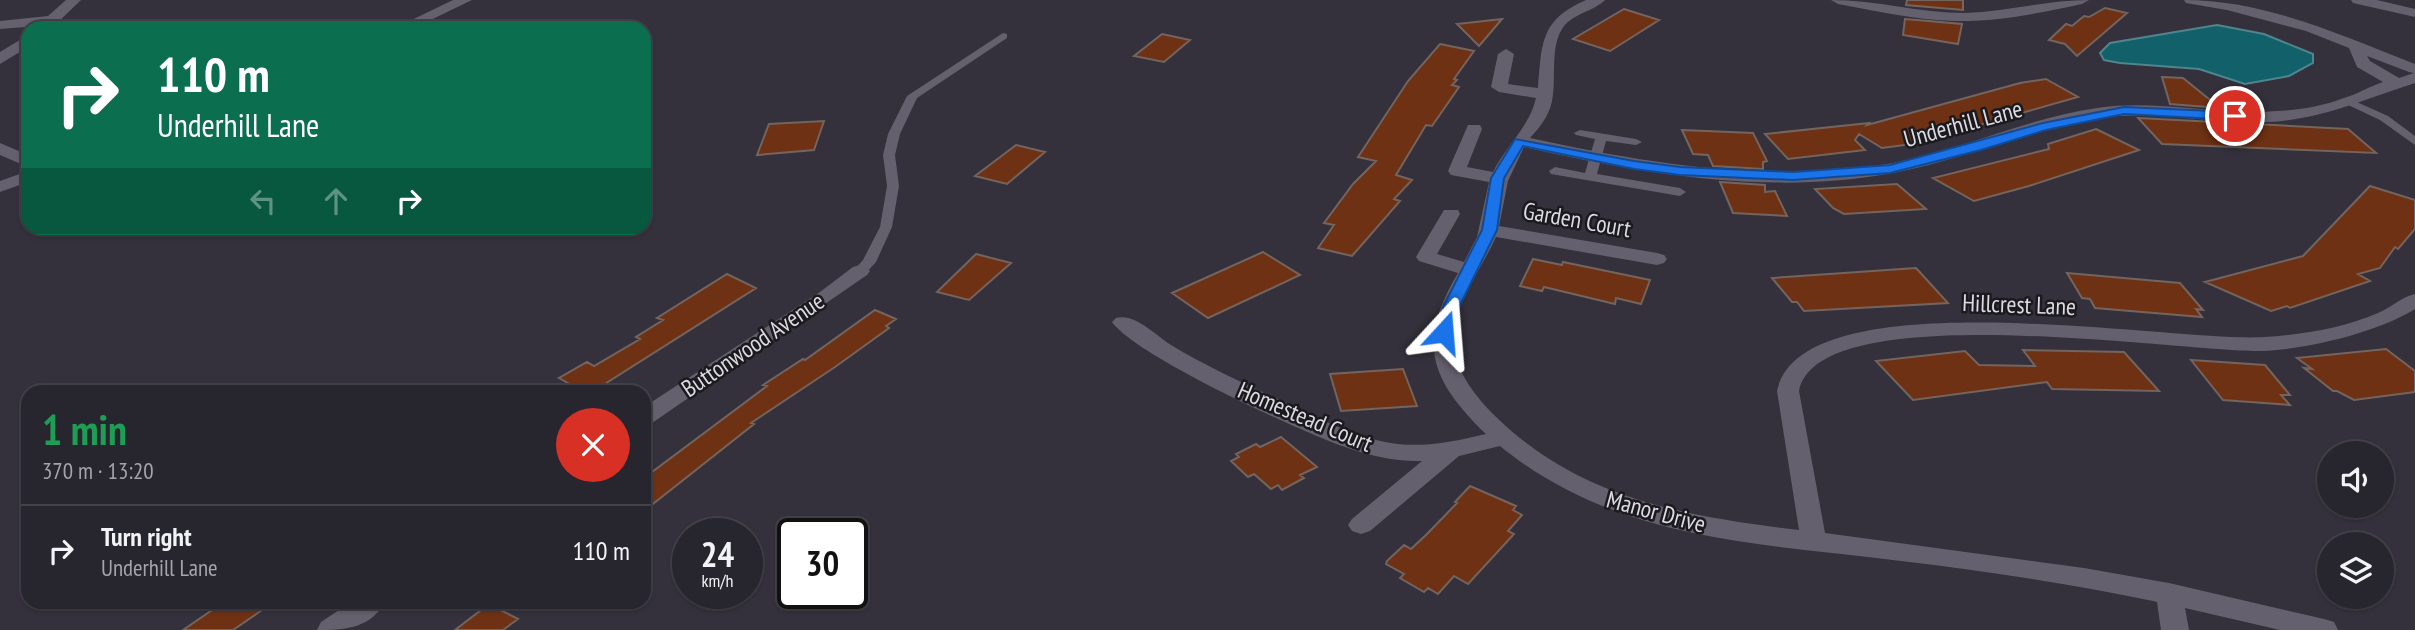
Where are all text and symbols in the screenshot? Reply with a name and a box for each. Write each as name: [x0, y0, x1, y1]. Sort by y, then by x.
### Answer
text: 110 m: [157, 42, 270, 106]
icon: right: [42, 49, 133, 140]
pin: [2205, 86, 2265, 146]
street label: Underhill Lane: [1900, 93, 2026, 154]
icon: arrive: [2216, 97, 2254, 135]
text: Underhill Lane: [157, 104, 319, 146]
icon: left: [244, 182, 282, 220]
icon: ahead: [317, 182, 355, 220]
icon: right: [390, 182, 428, 220]
street label: Garden Court: [1521, 195, 1634, 244]
street label: Buttonwood Avenue: [675, 285, 830, 404]
street label: Hillcrest Lane: [1962, 287, 2076, 322]
position arrow: [1407, 295, 1481, 369]
street label: Homestead Court: [1233, 374, 1377, 459]
text: 1 min: [42, 402, 127, 457]
button: close: [556, 408, 630, 482]
map controls: [2317, 441, 2394, 609]
button: sound: [2317, 441, 2394, 518]
text: 370 m · 13:20: [42, 456, 154, 485]
street label: Manor Drive: [1603, 483, 1709, 540]
speed limit sign: 30: [777, 518, 868, 609]
text: Turn right: [101, 520, 192, 553]
text: 24: [701, 531, 734, 577]
icon: right: [42, 532, 80, 570]
button: layers: [2317, 532, 2394, 609]
text: 110 m: [572, 534, 630, 567]
text: Underhill Lane: [101, 553, 218, 582]
text: km/h: [702, 569, 733, 592]

